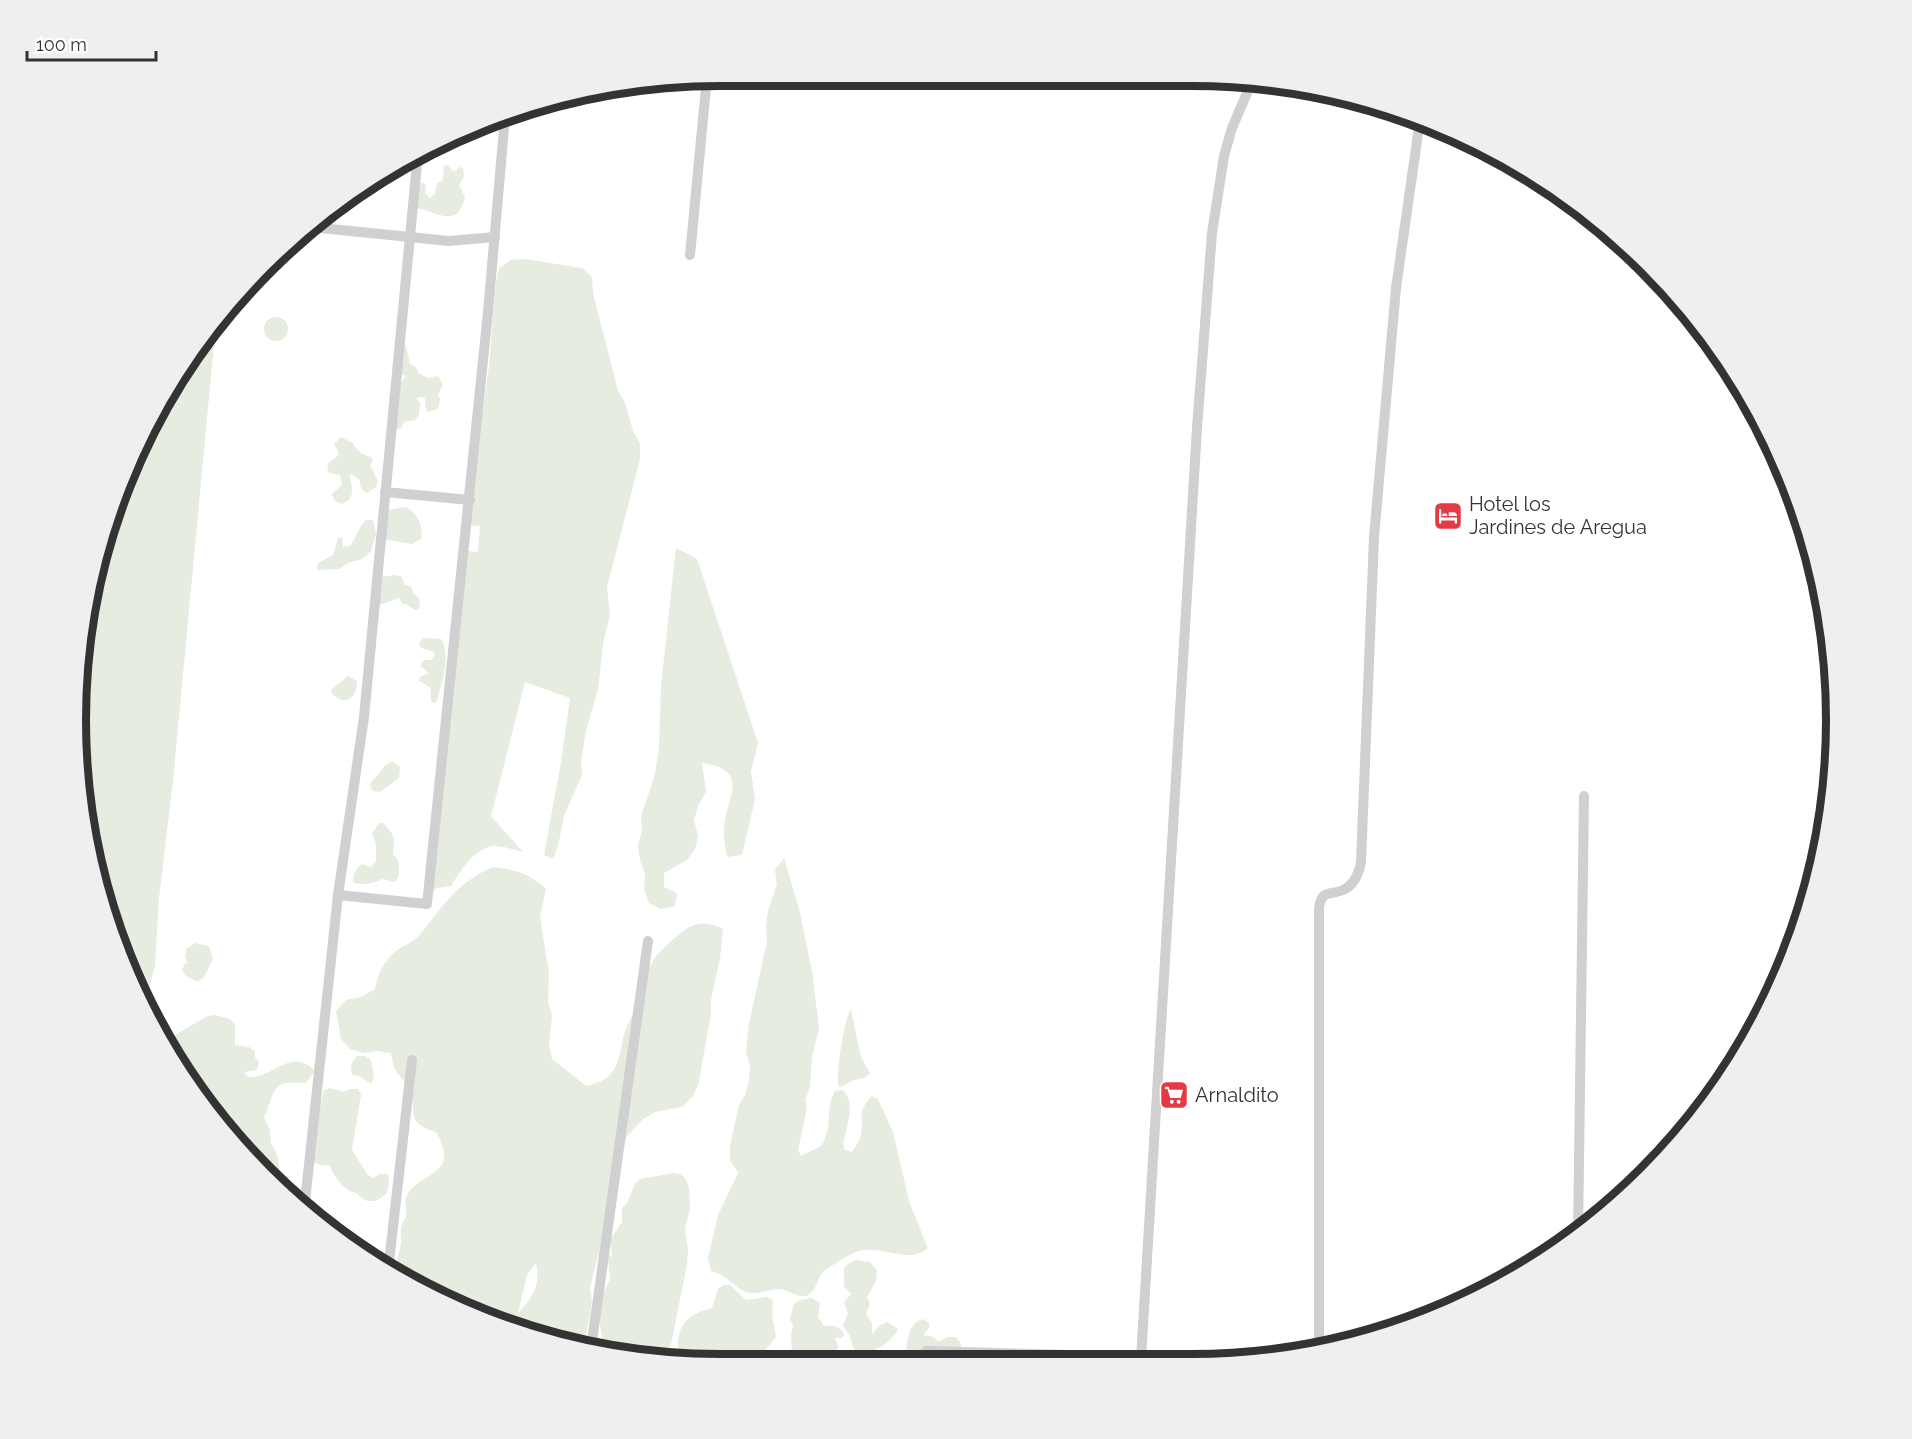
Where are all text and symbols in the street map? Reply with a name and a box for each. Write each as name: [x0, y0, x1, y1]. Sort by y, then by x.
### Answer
scale bar: [27, 24, 156, 62]
text: 100 m: [36, 34, 87, 55]
place label: Hotel los Jardines de Aregua: [1469, 492, 1647, 539]
hotel icon: Hotel los Jardines de Aregua: [1432, 500, 1464, 532]
supermarket icon: Arnaldito: [1158, 1079, 1190, 1111]
place label: Arnaldito: [1195, 1083, 1279, 1107]

